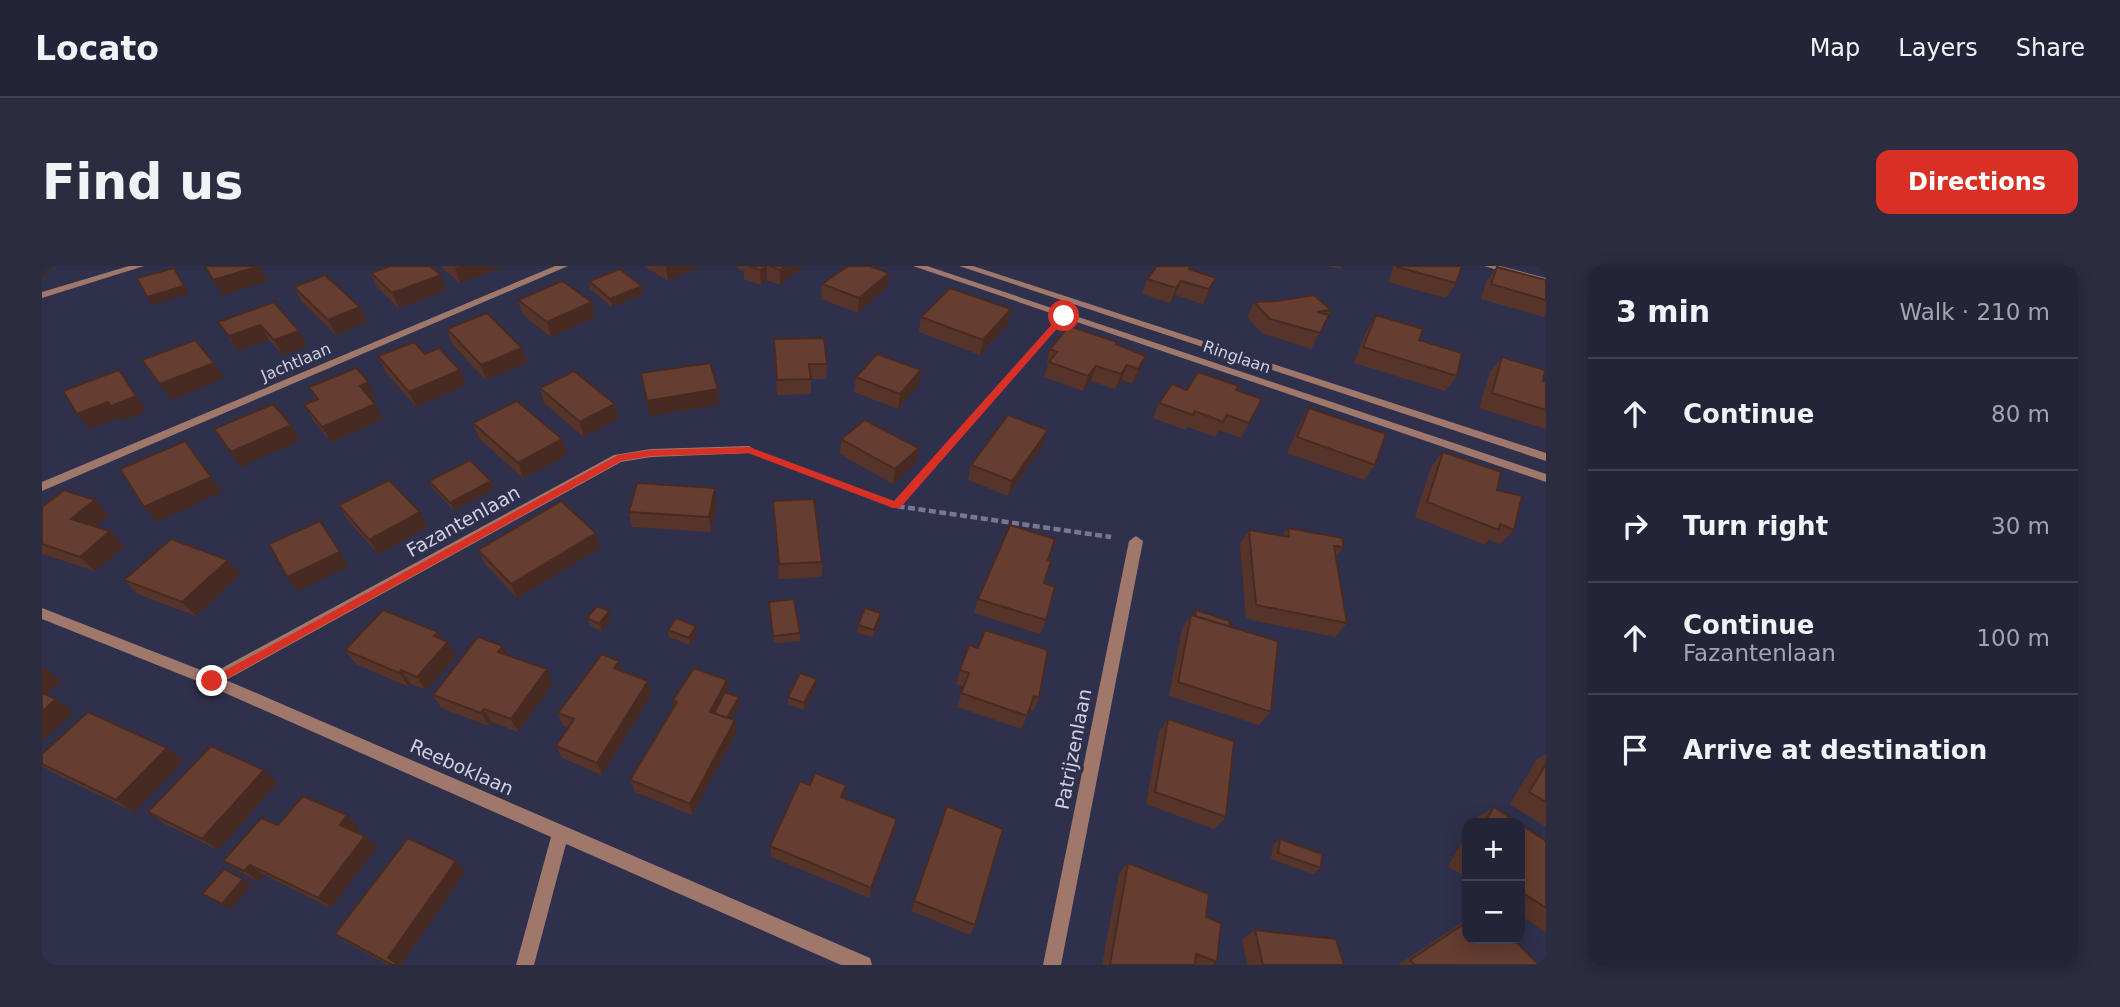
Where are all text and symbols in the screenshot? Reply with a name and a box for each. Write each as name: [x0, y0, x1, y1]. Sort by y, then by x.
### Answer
text: Locato: [35, 29, 159, 68]
text: Map: [1810, 34, 1860, 62]
text: Layers: [1898, 34, 1978, 62]
text: Share: [2016, 34, 2085, 62]
button: Directions: [1876, 150, 2078, 214]
text: Find us: [42, 154, 243, 211]
text: 3 min: [1616, 294, 1710, 329]
text: Walk · 210 m: [1899, 299, 2050, 325]
route start: [1048, 300, 1079, 331]
street label: Ringlaan: [1201, 337, 1273, 377]
street label: Jachtlaan: [257, 339, 334, 386]
icon: ahead: [1616, 395, 1654, 433]
text: Continue: [1683, 399, 1814, 429]
text: 80 m: [1991, 401, 2050, 427]
street label: Fazantenlaan: [402, 481, 524, 561]
icon: right: [1616, 507, 1654, 545]
text: Turn right: [1683, 511, 1828, 541]
text: 30 m: [1991, 513, 2050, 539]
text: Continue: [1683, 610, 1814, 640]
icon: ahead: [1616, 619, 1654, 657]
text: 100 m: [1976, 625, 2050, 651]
text: Fazantenlaan: [1683, 640, 1836, 666]
route end: [196, 665, 227, 696]
street label: Patrijzenlaan: [1051, 687, 1095, 811]
icon: arrive: [1616, 731, 1654, 769]
street label: Reeboklaan: [407, 734, 517, 800]
text: Arrive at destination: [1683, 735, 1987, 765]
map controls: [1462, 818, 1525, 944]
button: +: [1462, 818, 1525, 881]
button: −: [1462, 881, 1525, 944]

